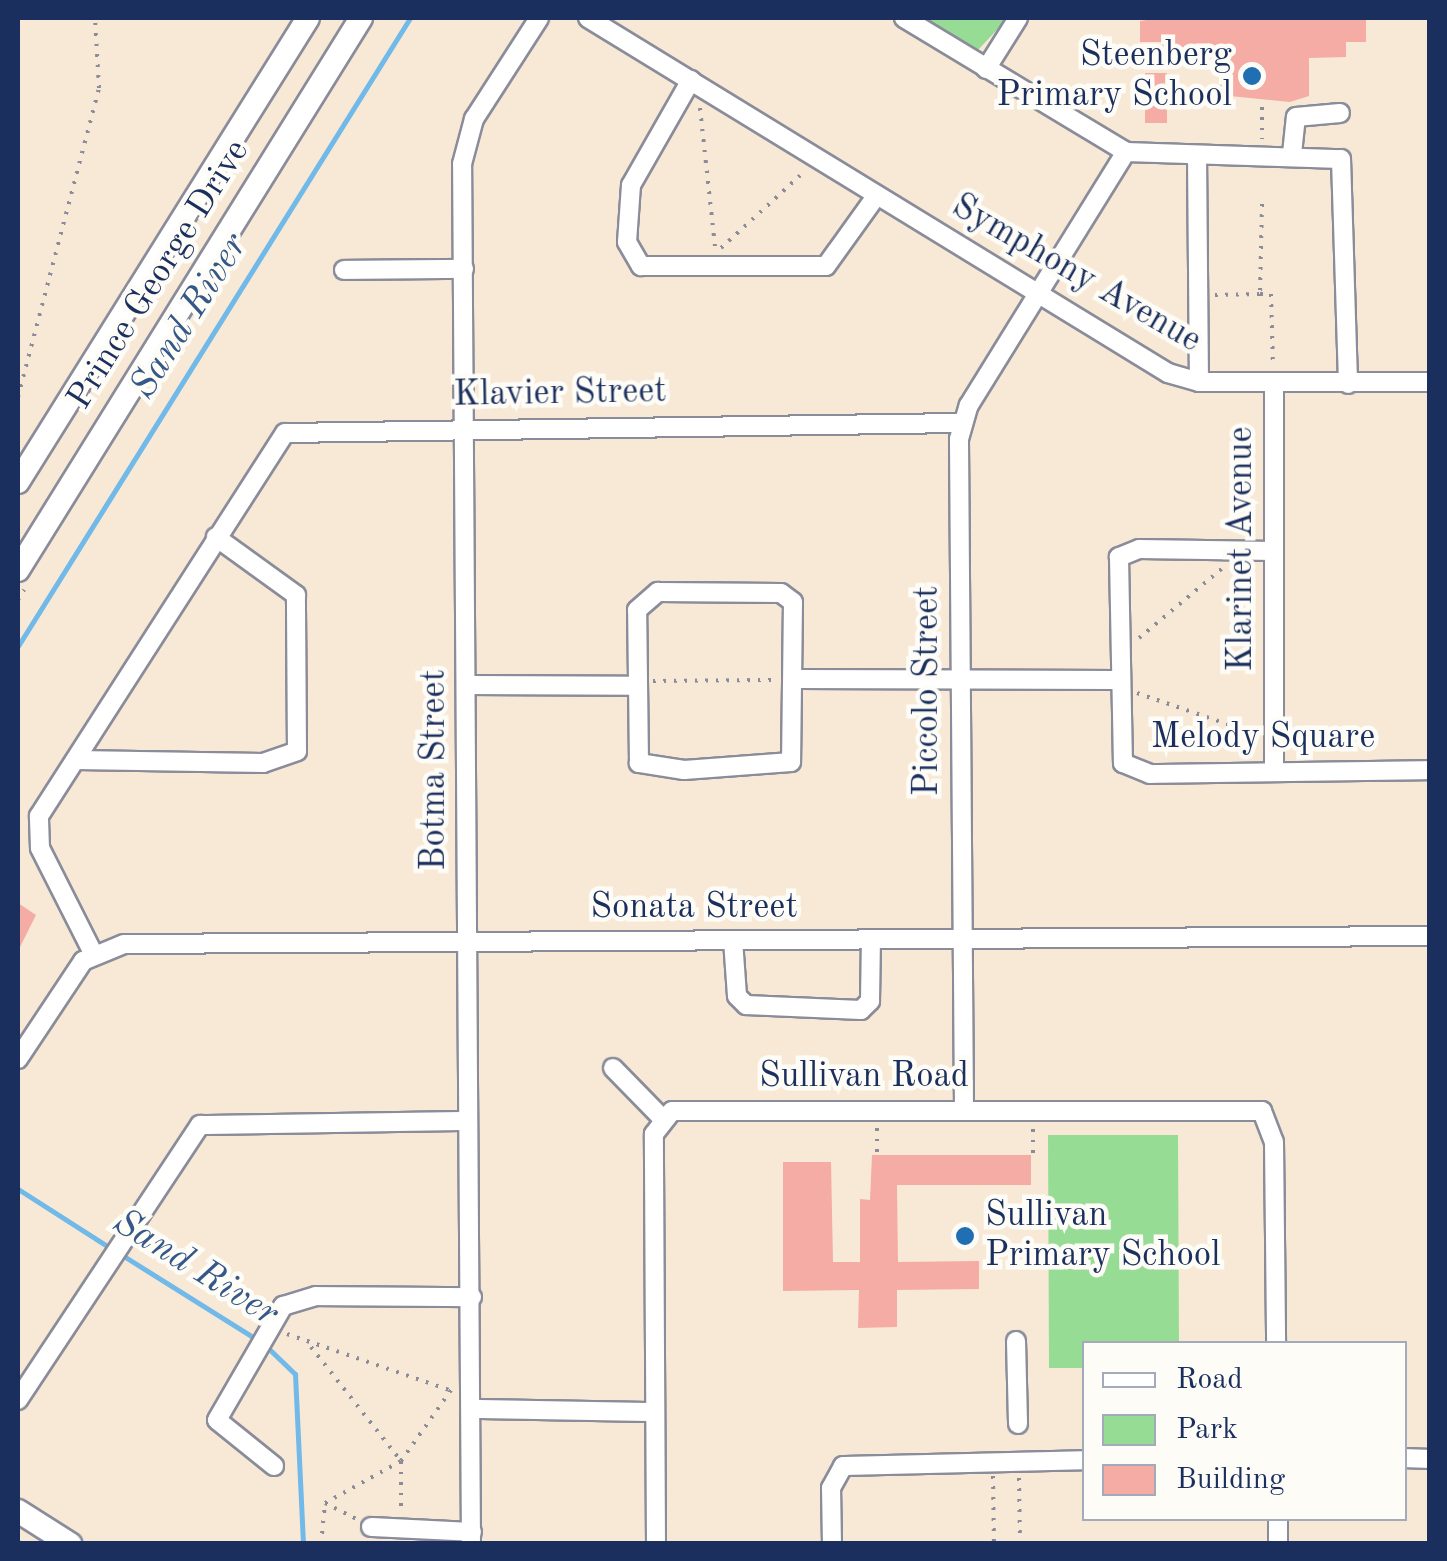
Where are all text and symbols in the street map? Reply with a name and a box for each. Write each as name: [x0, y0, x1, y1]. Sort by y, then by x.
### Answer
place label: Steenberg Primary School: [996, 35, 1232, 117]
marker: Steenberg Primary School: [1241, 65, 1263, 87]
street label: Prince George Drive: [59, 133, 259, 417]
street label: Symphony Avenue: [944, 186, 1208, 362]
water label: Sand River: [121, 226, 259, 408]
street label: Klavier Street: [453, 371, 667, 417]
street label: Klarinet Avenue: [1221, 426, 1263, 672]
street label: Piccolo Street: [907, 586, 949, 796]
street label: Botma Street: [414, 669, 456, 871]
street label: Melody Square: [1151, 717, 1375, 759]
street label: Sonata Street: [590, 887, 798, 929]
street label: Sullivan Road: [759, 1056, 969, 1098]
place label: Sullivan Primary School: [985, 1195, 1221, 1277]
water label: Sand River: [104, 1200, 286, 1338]
marker: Sullivan Primary School: [954, 1225, 976, 1247]
legend: [1082, 1341, 1407, 1521]
text: Road: [1176, 1365, 1243, 1395]
text: Park: [1176, 1415, 1238, 1445]
text: Building: [1176, 1465, 1285, 1495]

